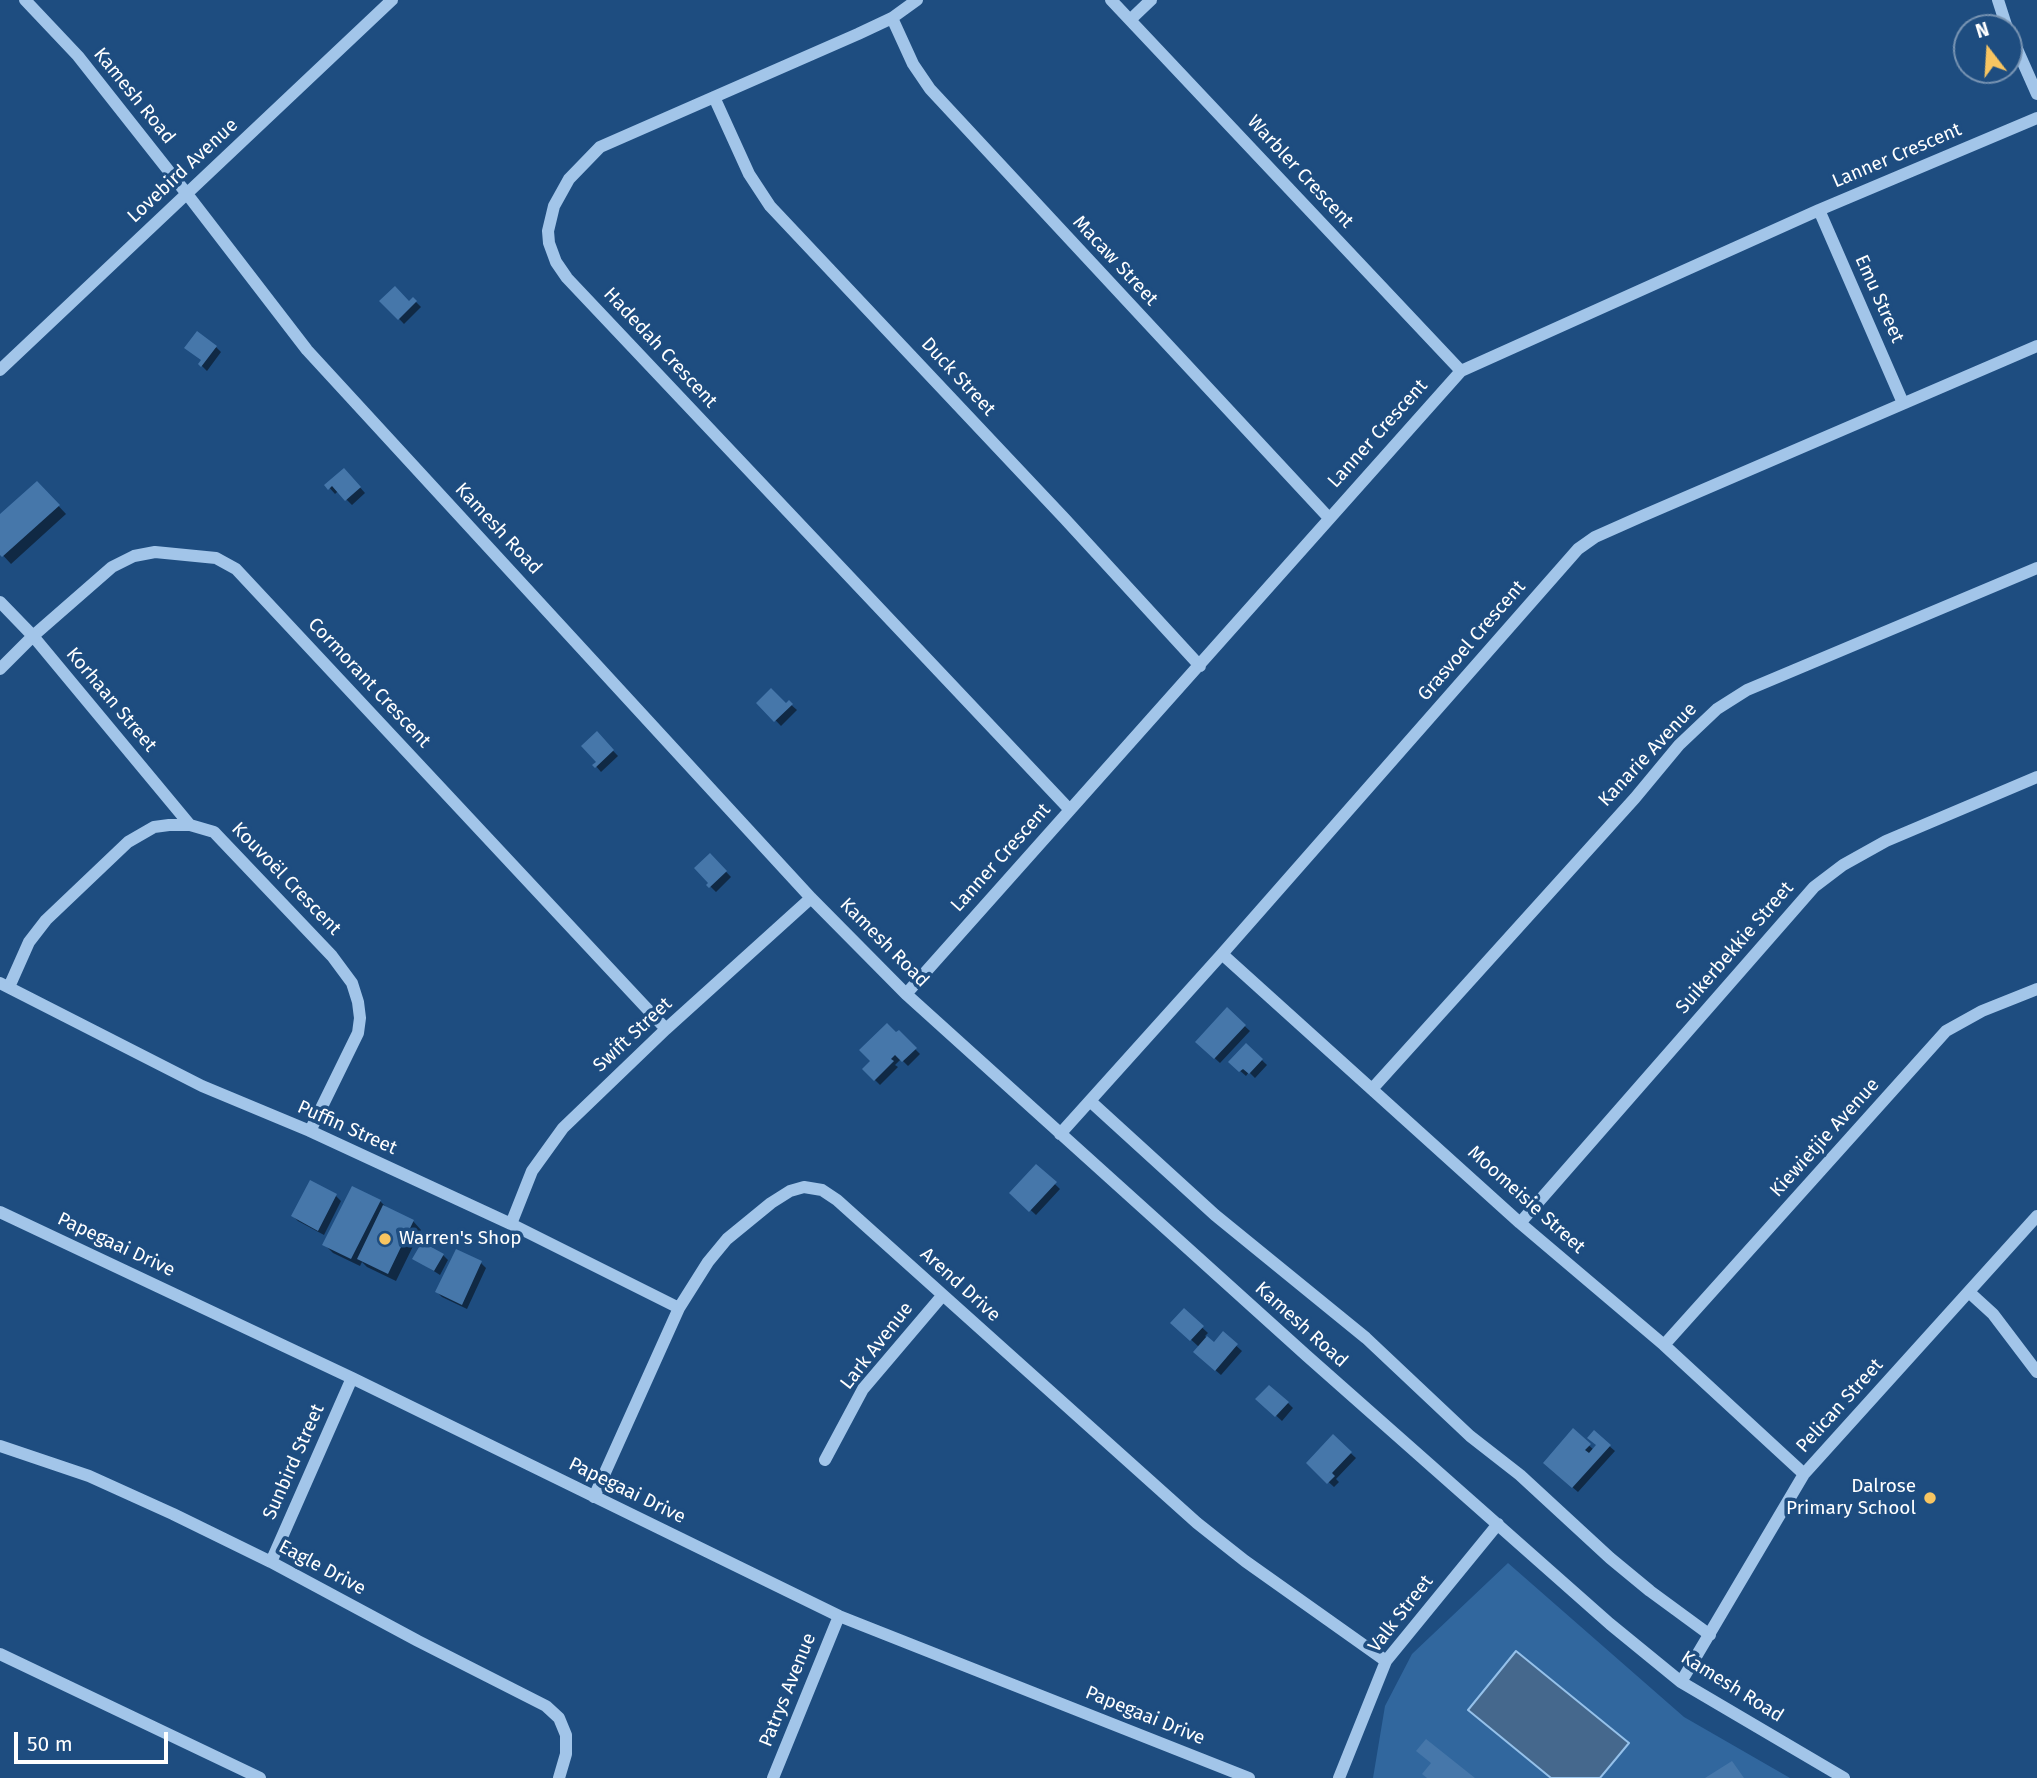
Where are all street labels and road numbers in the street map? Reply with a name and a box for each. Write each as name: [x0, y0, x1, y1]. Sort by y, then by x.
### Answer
street label: Kamesh Road: [88, 43, 180, 149]
street label: Warbler Crescent: [1242, 111, 1358, 233]
street label: Lovebird Avenue: [123, 114, 243, 228]
street label: Lanner Crescent: [1829, 119, 1965, 193]
street label: Macaw Street: [1068, 211, 1162, 311]
street label: Emu Street: [1849, 251, 1909, 347]
street label: Hadedah Crescent: [598, 283, 722, 413]
street label: Duck Street: [916, 333, 1000, 421]
street label: Lanner Crescent: [1323, 375, 1433, 493]
street label: Kamesh Road: [450, 478, 546, 580]
street label: Grasvoel Crescent: [1414, 576, 1530, 706]
street label: Cormorant Crescent: [303, 613, 435, 753]
street label: Korhaan Street: [61, 643, 161, 757]
street label: Kanarie Avenue: [1594, 698, 1702, 812]
street label: Lanner Crescent: [946, 799, 1056, 917]
street label: Kouvoël Crescent: [226, 818, 346, 940]
street label: Suikerbekkie Street: [1671, 877, 1799, 1019]
street label: Kamesh Road: [835, 894, 933, 992]
street label: Swift Street: [589, 993, 677, 1077]
street label: Kiewietjie Avenue: [1766, 1074, 1884, 1202]
street label: Puffin Street: [294, 1096, 400, 1160]
street label: Moomeisie Street: [1463, 1141, 1589, 1259]
street label: Papegaai Drive: [54, 1208, 178, 1282]
street label: Arend Drive: [915, 1243, 1005, 1327]
street label: Kamesh Road: [1250, 1277, 1352, 1373]
street label: Lark Avenue: [836, 1298, 918, 1394]
street label: Pelican Street: [1792, 1354, 1888, 1458]
street label: Sunbird Street: [258, 1401, 330, 1523]
street label: Papegaai Drive: [565, 1453, 689, 1529]
street label: Eagle Drive: [275, 1536, 369, 1600]
street label: Valk Street: [1364, 1571, 1438, 1657]
street label: Patrys Avenue: [755, 1630, 821, 1750]
street label: Kamesh Road: [1676, 1646, 1788, 1728]
street label: Papegaai Drive: [1082, 1682, 1208, 1750]

